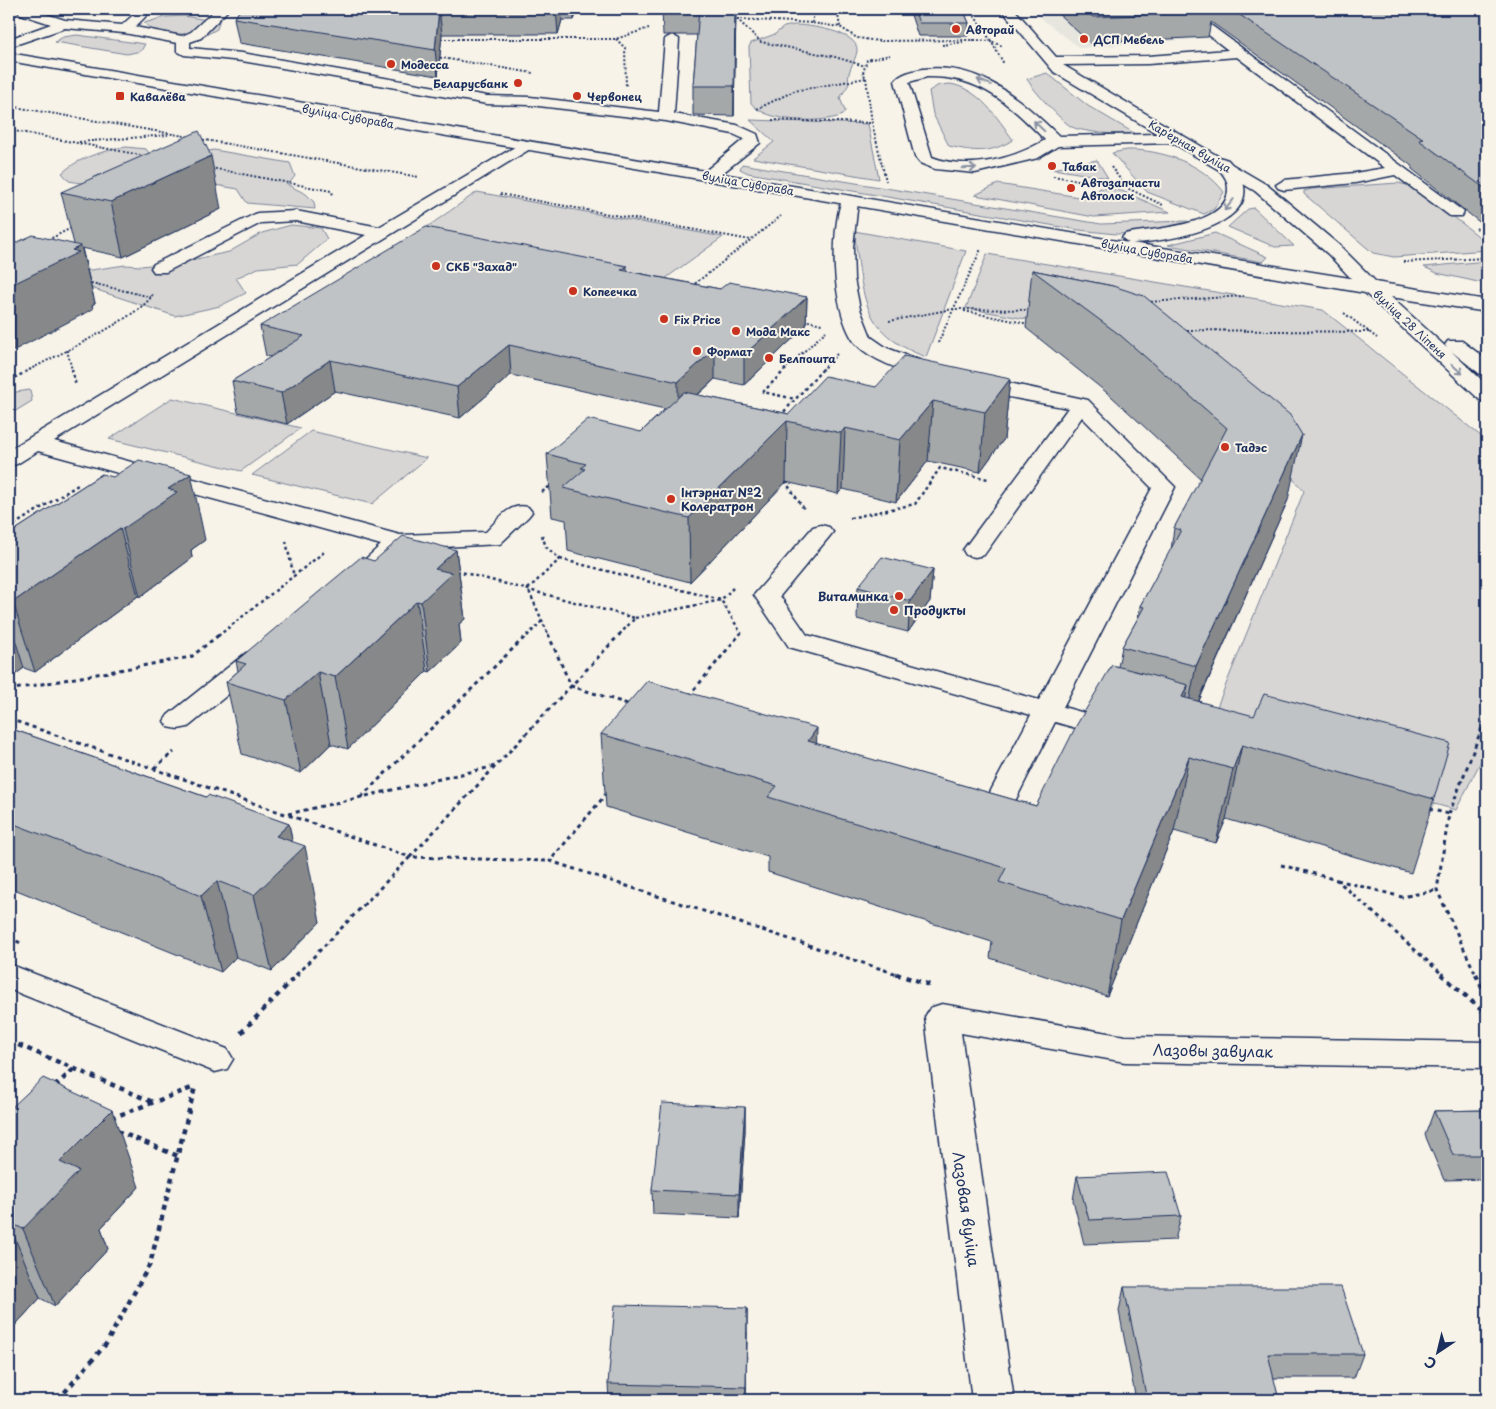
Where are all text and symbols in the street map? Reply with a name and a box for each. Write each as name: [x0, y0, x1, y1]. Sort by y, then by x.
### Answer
place label: Авторай: [966, 21, 1014, 38]
marker: Авторай: [950, 23, 962, 35]
place label: ДСП Мебель: [1093, 31, 1164, 48]
marker: ДСП Мебель: [1078, 33, 1090, 45]
place label: Модесса: [401, 56, 450, 73]
marker: Модесса: [385, 58, 397, 70]
place label: Беларусбанк: [433, 75, 509, 92]
marker: Беларусбанк: [512, 77, 524, 89]
one-way arrow: [977, 77, 992, 86]
place label: Кавалёва: [130, 88, 186, 105]
place label: Червонец: [587, 88, 642, 105]
marker: Кавалёва: [114, 90, 126, 102]
marker: Червонец: [571, 90, 583, 102]
street label: вуліца Суворава: [301, 100, 395, 132]
street label: Карʼерная вуліца: [1146, 115, 1235, 177]
one-way arrow: [1033, 120, 1045, 132]
place label: Табак: [1062, 158, 1098, 175]
marker: Табак: [1046, 160, 1058, 172]
one-way arrow: [960, 163, 976, 173]
street label: вуліца Суворава: [701, 167, 795, 199]
place label: Автозапчасти Автолоск: [1081, 174, 1161, 204]
marker: Автозапчасти Автолоск: [1065, 182, 1077, 194]
one-way arrow: [1224, 198, 1235, 211]
street label: вуліца Суворава: [1100, 235, 1194, 267]
place label: СКБ "Захад": [446, 258, 517, 275]
marker: СКБ "Захад": [430, 260, 442, 272]
place label: Копеечка: [583, 283, 638, 300]
marker: Копеечка: [567, 285, 579, 297]
street label: вуліца 28 Ліпеня: [1370, 286, 1450, 363]
place label: Fix Price: [674, 311, 721, 328]
marker: Fix Price: [658, 313, 670, 325]
place label: Мода Макс: [746, 323, 810, 340]
marker: Мода Макс: [730, 325, 742, 337]
place label: Формат: [707, 343, 753, 360]
marker: Формат: [691, 345, 703, 357]
place label: Белпошта: [779, 350, 836, 367]
marker: Белпошта: [763, 352, 775, 364]
one-way arrow: [1451, 363, 1464, 375]
place label: Тадэс: [1235, 439, 1267, 456]
marker: Тадэс: [1219, 441, 1231, 453]
place label: Інтэрнат №2 Колератрон: [681, 483, 762, 515]
marker: Інтэрнат №2 Колератрон: [665, 493, 677, 505]
place label: Витаминка: [818, 587, 889, 605]
marker: Витаминка: [893, 590, 905, 602]
place label: Продукты: [904, 601, 966, 619]
marker: Продукты: [888, 604, 900, 616]
street label: Лазовы завулак: [1153, 1037, 1273, 1063]
street label: Лазовая вуліца: [948, 1150, 987, 1269]
north arrow: [1414, 1326, 1464, 1376]
text: С: [1420, 1351, 1441, 1375]

